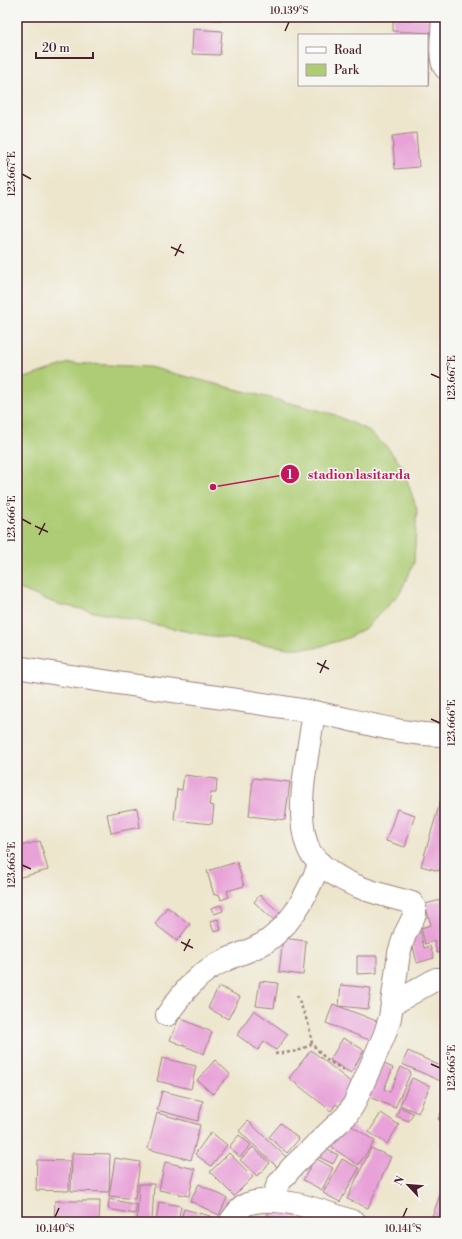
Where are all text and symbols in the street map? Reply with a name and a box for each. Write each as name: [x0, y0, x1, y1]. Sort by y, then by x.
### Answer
text: 10.139°S: [270, 5, 308, 17]
scale bar: [36, 34, 93, 60]
legend: [298, 34, 428, 86]
text: 20 m: [42, 41, 70, 56]
text: Road: [334, 43, 362, 58]
text: Park: [334, 63, 360, 78]
text: 123.667°E: [6, 151, 18, 197]
text: 123.667°E: [446, 355, 458, 401]
callout: stadion lasitarda: [280, 462, 418, 487]
text: stadion lasitarda: [308, 467, 411, 483]
text: 1: [287, 468, 293, 483]
text: 123.666°E: [6, 496, 18, 542]
text: 123.666°E: [446, 700, 458, 746]
text: 123.665°E: [6, 842, 18, 888]
text: 123.665°E: [446, 1045, 458, 1091]
north arrow: [388, 1165, 428, 1205]
text: N: [392, 1174, 408, 1188]
text: 10.140°S: [36, 1223, 75, 1235]
text: 10.141°S: [385, 1223, 422, 1235]

